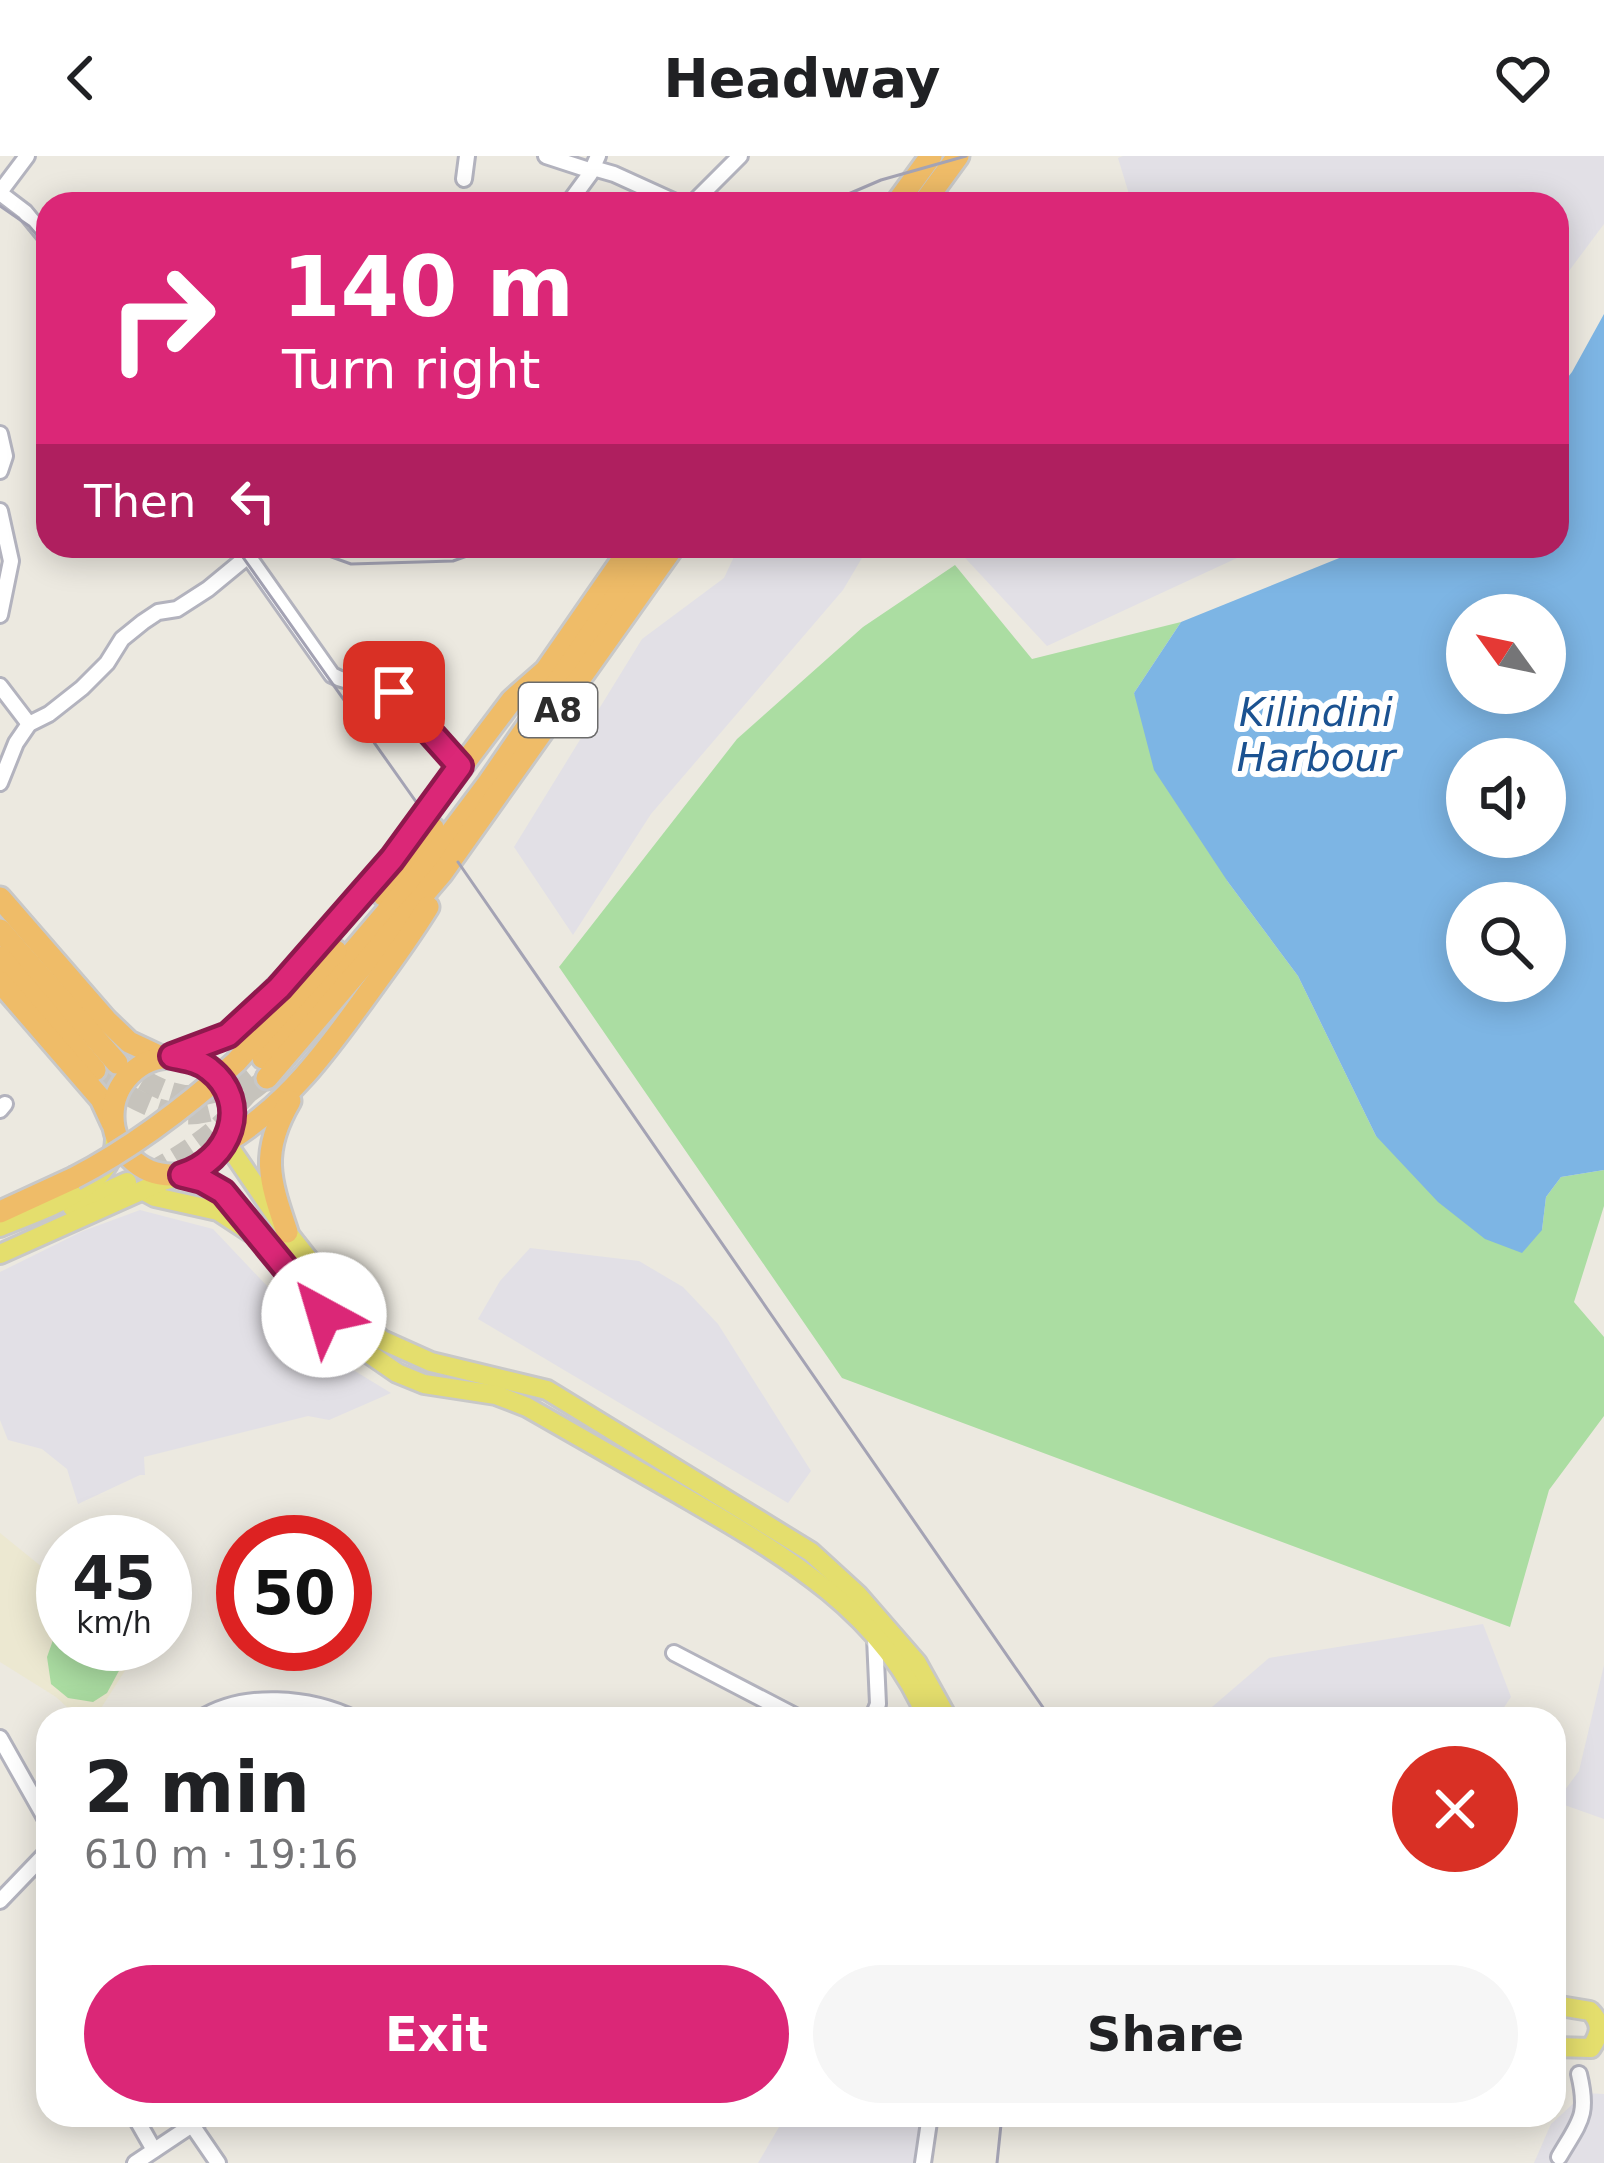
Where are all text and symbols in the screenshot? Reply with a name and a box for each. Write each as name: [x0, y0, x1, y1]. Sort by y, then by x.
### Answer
icon: back: [48, 45, 114, 111]
icon: heart: [1490, 45, 1556, 111]
text: Headway: [664, 47, 940, 110]
text: 140 m: [282, 238, 574, 336]
icon: right: [84, 240, 240, 396]
text: Turn right: [282, 338, 541, 401]
icon: left: [220, 468, 286, 534]
text: Then: [84, 475, 196, 528]
north arrow: [1446, 594, 1566, 714]
map controls: [1446, 594, 1566, 1002]
pin: [343, 641, 445, 743]
icon: arrive: [361, 659, 427, 725]
road number: A8: [519, 683, 597, 737]
water label: Kilindini Harbour: [1237, 690, 1398, 780]
button: sound: [1446, 738, 1566, 858]
button: search: [1446, 882, 1566, 1002]
position arrow: [261, 1252, 387, 1378]
speed limit sign: 50: [216, 1515, 372, 1671]
text: 45: [72, 1543, 156, 1613]
text: km/h: [76, 1605, 152, 1640]
text: 2 min: [84, 1745, 310, 1829]
button: close: [1392, 1746, 1518, 1872]
text: 610 m · 19:16: [84, 1832, 358, 1877]
button: Exit: [84, 1965, 789, 2103]
button: Share: [813, 1965, 1518, 2103]

